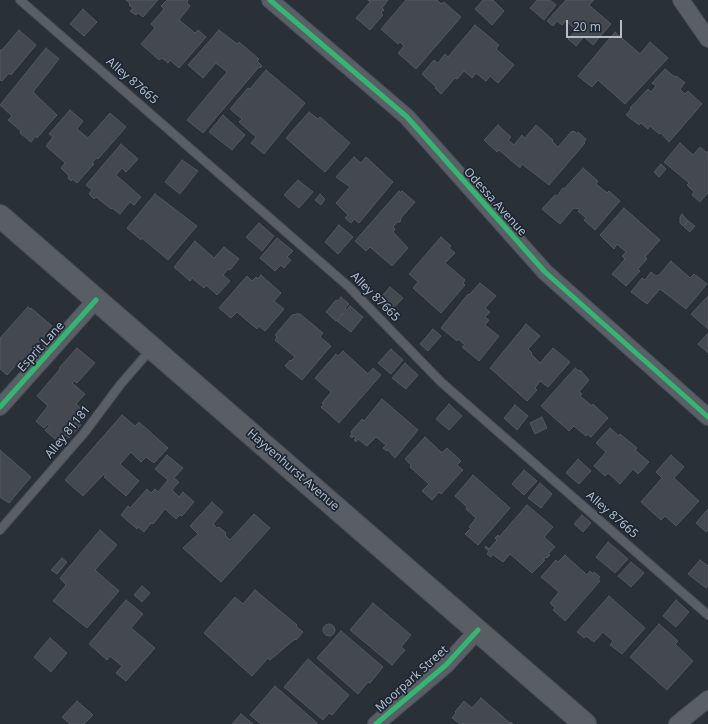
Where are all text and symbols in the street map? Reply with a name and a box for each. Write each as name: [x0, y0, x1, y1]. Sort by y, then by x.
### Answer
scale bar: [568, 12, 624, 38]
text: 20 m: [573, 18, 601, 35]
street label: Alley 87665: [103, 55, 161, 107]
street label: Odessa Avenue: [461, 165, 529, 239]
street label: Alley 87665: [347, 269, 403, 325]
street label: Esprit Lane: [15, 319, 67, 375]
street label: Alley 81181: [42, 403, 94, 461]
street label: Hayvenhurst Avenue: [244, 426, 342, 514]
street label: Alley 87665: [583, 489, 641, 541]
street label: Moorpark Street: [373, 643, 451, 715]

